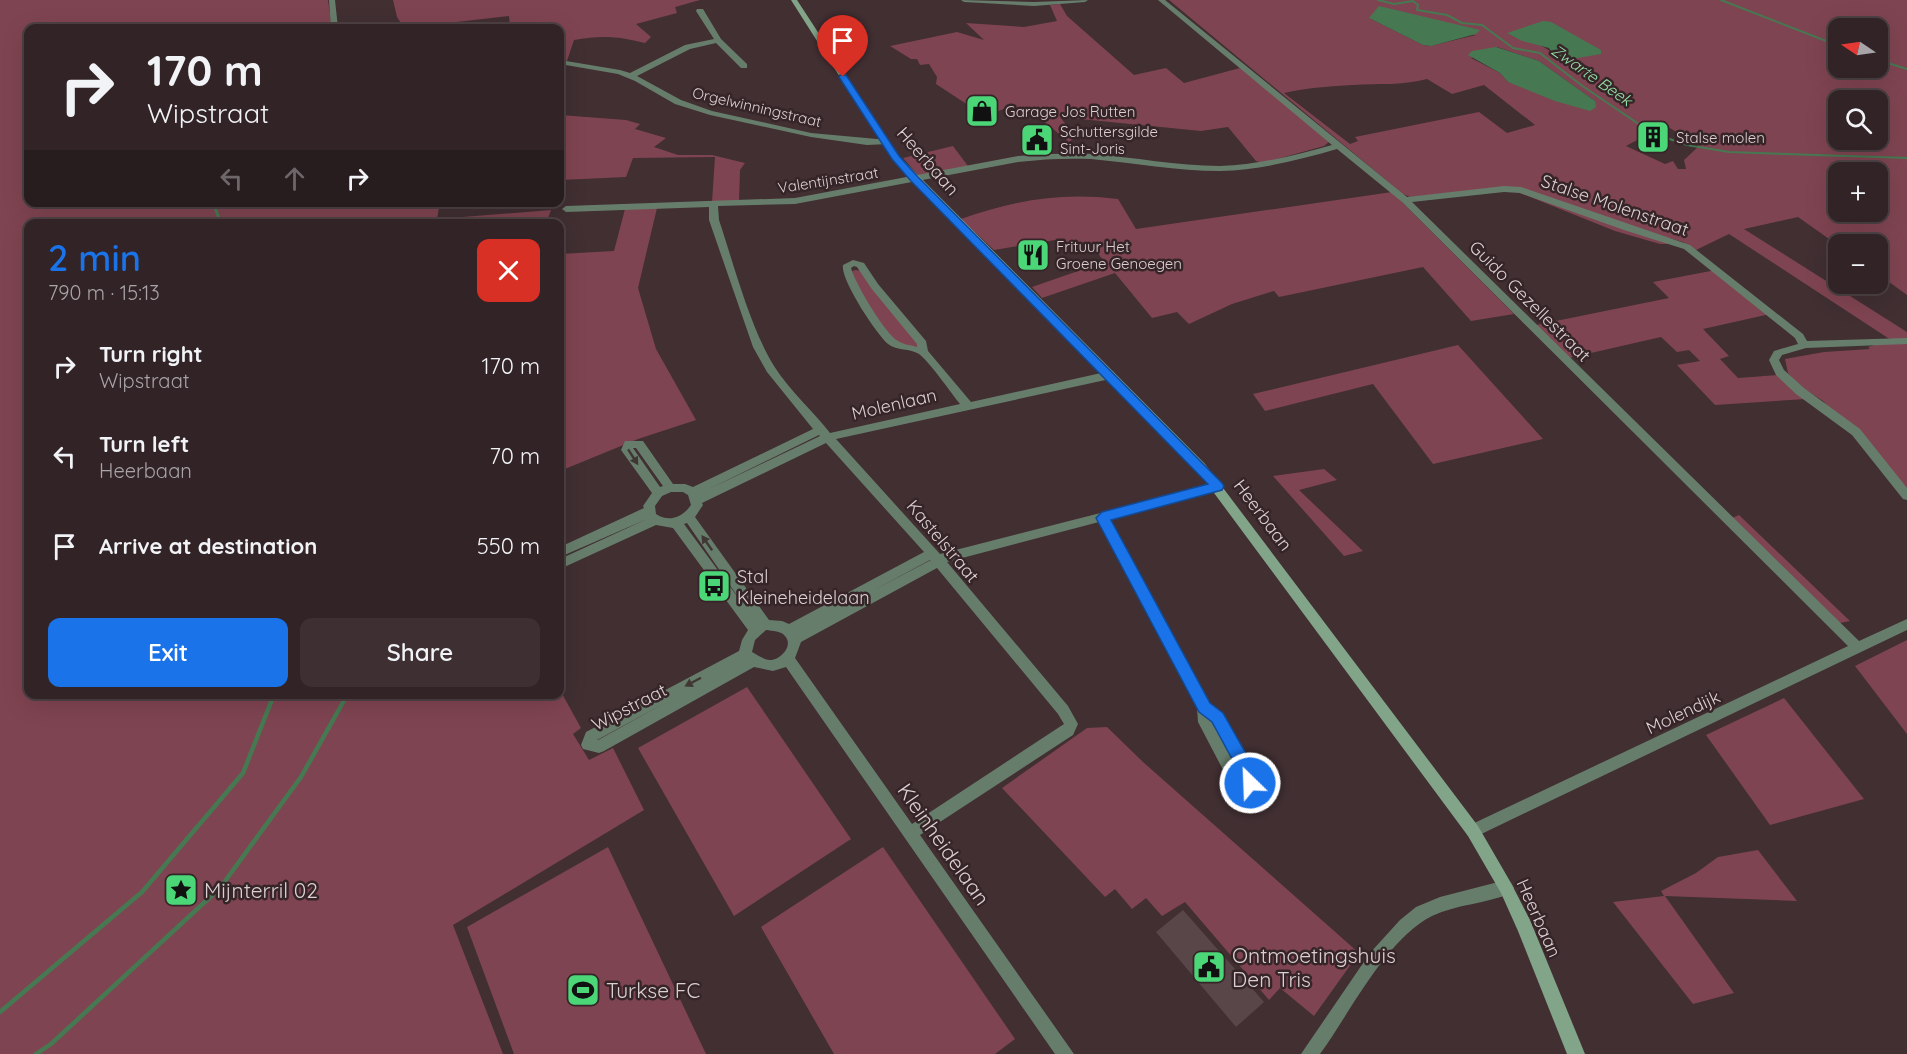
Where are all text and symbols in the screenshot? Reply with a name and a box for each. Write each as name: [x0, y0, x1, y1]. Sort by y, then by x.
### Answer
pin: [817, 15, 868, 77]
north arrow: [1828, 18, 1888, 78]
map controls: [1828, 18, 1888, 294]
icon: arrive: [826, 24, 859, 57]
water label: Zwarte Beek: [1548, 40, 1637, 111]
text: 170 m: [147, 44, 263, 97]
icon: right: [48, 48, 126, 126]
street label: Orgelwinningstraat: [691, 83, 823, 131]
button: search: [1828, 90, 1888, 150]
shop icon: Garage Jos Rutten: [964, 93, 1000, 129]
text: Wipstraat: [147, 96, 269, 130]
place label: Garage Jos Rutten: [1005, 102, 1136, 121]
building icon: Stalse molen: [1635, 119, 1671, 155]
street label: Heerbaan: [892, 122, 964, 200]
public building icon: Schuttersgilde Sint-Joris: [1019, 122, 1055, 158]
place label: Schuttersgilde Sint-Joris: [1060, 122, 1158, 158]
place label: Stalse molen: [1676, 128, 1765, 147]
icon: left: [215, 162, 248, 195]
icon: ahead: [278, 162, 311, 195]
icon: right: [341, 162, 374, 195]
button: +: [1828, 162, 1888, 222]
street label: Valentijnstraat: [776, 163, 880, 197]
street label: Stalse Molenstraat: [1538, 169, 1692, 241]
button: −: [1828, 234, 1888, 294]
text: 2 min: [48, 235, 141, 280]
street label: Guido Gezellestraat: [1465, 236, 1595, 366]
restaurant icon: Frituur Het Groene Genoegen: [1015, 237, 1051, 273]
place label: Frituur Het Groene Genoegen: [1056, 237, 1182, 273]
button: close: [477, 239, 540, 302]
text: 790 m · 15:13: [48, 280, 160, 305]
text: Turn right: [99, 340, 203, 368]
icon: right: [48, 350, 81, 383]
text: 170 m: [481, 352, 540, 380]
text: Wipstraat: [99, 368, 190, 393]
street label: Molenlaan: [849, 383, 939, 425]
text: Turn left: [99, 430, 189, 458]
icon: left: [48, 440, 81, 473]
text: 70 m: [490, 442, 540, 470]
one-way arrow: [627, 449, 639, 465]
text: Heerbaan: [99, 458, 192, 483]
street label: Heerbaan: [1229, 475, 1297, 555]
street label: Kastelstraat: [902, 495, 984, 587]
icon: arrive: [48, 530, 81, 563]
text: Arrive at destination: [99, 532, 317, 560]
text: 550 m: [477, 532, 540, 560]
one-way arrow: [702, 535, 714, 551]
place label: Stal Kleineheidelaan: [737, 565, 870, 609]
bus stop icon: Stal Kleineheidelaan: [696, 568, 732, 604]
button: Exit: [48, 618, 288, 687]
button: Share: [300, 618, 540, 687]
one-way arrow: [684, 677, 701, 687]
street label: Wipstraat: [587, 678, 671, 736]
street label: Molendijk: [1642, 685, 1724, 739]
position arrow: [1218, 751, 1282, 815]
street label: Kleinheidelaan: [892, 778, 996, 910]
place icon: Mijnterril 02: [163, 872, 199, 908]
street label: Heerbaan: [1512, 875, 1566, 961]
place label: Mijnterril 02: [204, 877, 318, 903]
place label: Ontmoetingshuis Den Tris: [1232, 942, 1396, 992]
public building icon: Ontmoetingshuis Den Tris: [1191, 949, 1227, 985]
sports icon: Turkse FC: [565, 972, 601, 1008]
place label: Turkse FC: [606, 977, 700, 1003]

